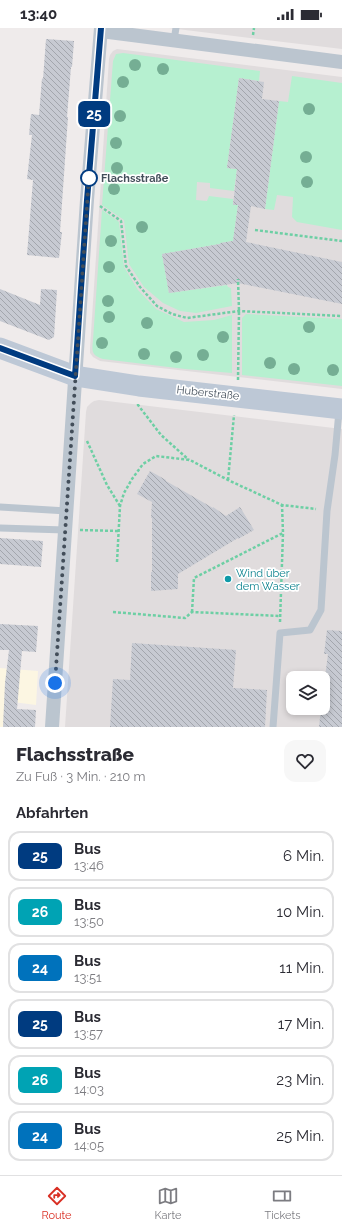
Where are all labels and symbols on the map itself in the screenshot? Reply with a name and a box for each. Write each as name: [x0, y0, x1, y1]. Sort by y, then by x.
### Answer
line badge: 25: [76, 101, 112, 127]
marker: Flachsstraße: [80, 169, 98, 187]
place label: Flachsstraße: [101, 172, 169, 185]
street label: Huberstraße: [176, 383, 241, 403]
place label: Wind über dem Wasser: [236, 567, 300, 593]
marker: Wind über dem Wasser: [223, 574, 233, 584]
your location: [45, 673, 65, 693]

